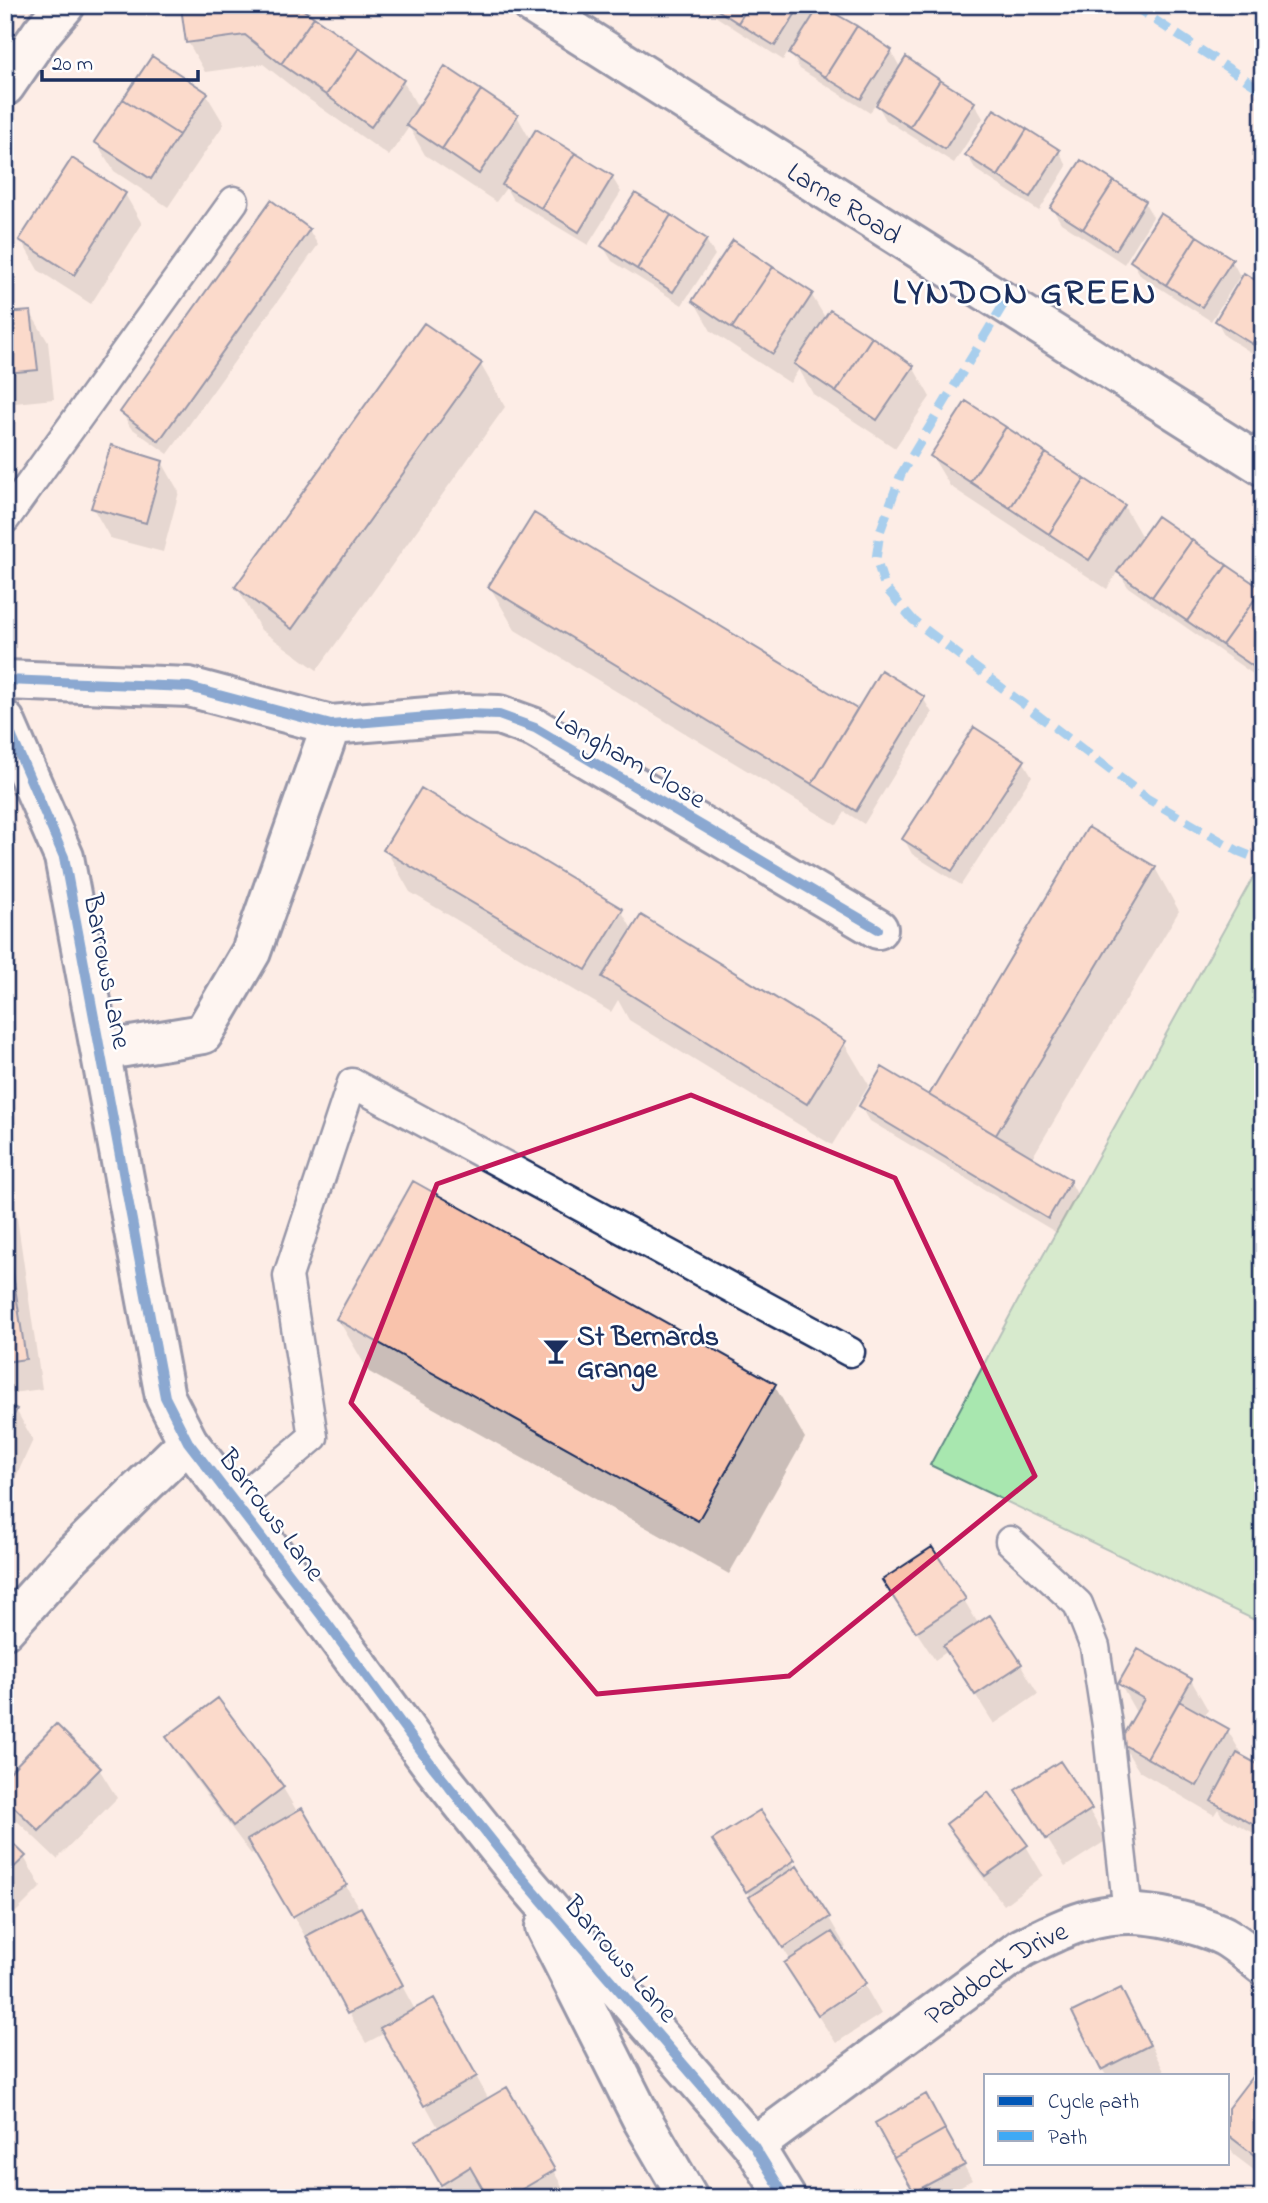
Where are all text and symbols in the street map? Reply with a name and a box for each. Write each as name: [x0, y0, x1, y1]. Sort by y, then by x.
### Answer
scale bar: [42, 38, 198, 82]
text: 20 m: [52, 50, 93, 80]
street label: Larne Road: [778, 153, 909, 257]
district label: LYNDON GREEN: [892, 269, 1158, 320]
street label: Langham Close: [546, 701, 713, 821]
street label: Barrows Lane: [70, 890, 141, 1053]
place label: St Bernards Grange: [577, 1318, 719, 1392]
bar icon: St Bernards Grange: [541, 1336, 571, 1366]
street label: Barrows Lane: [206, 1440, 334, 1592]
street label: Barrows Lane: [552, 1887, 687, 2033]
street label: Paddock Drive: [917, 1912, 1075, 2038]
legend: [984, 2074, 1230, 2164]
text: Cycle path: [1048, 2088, 1139, 2120]
text: Path: [1048, 2124, 1087, 2154]

